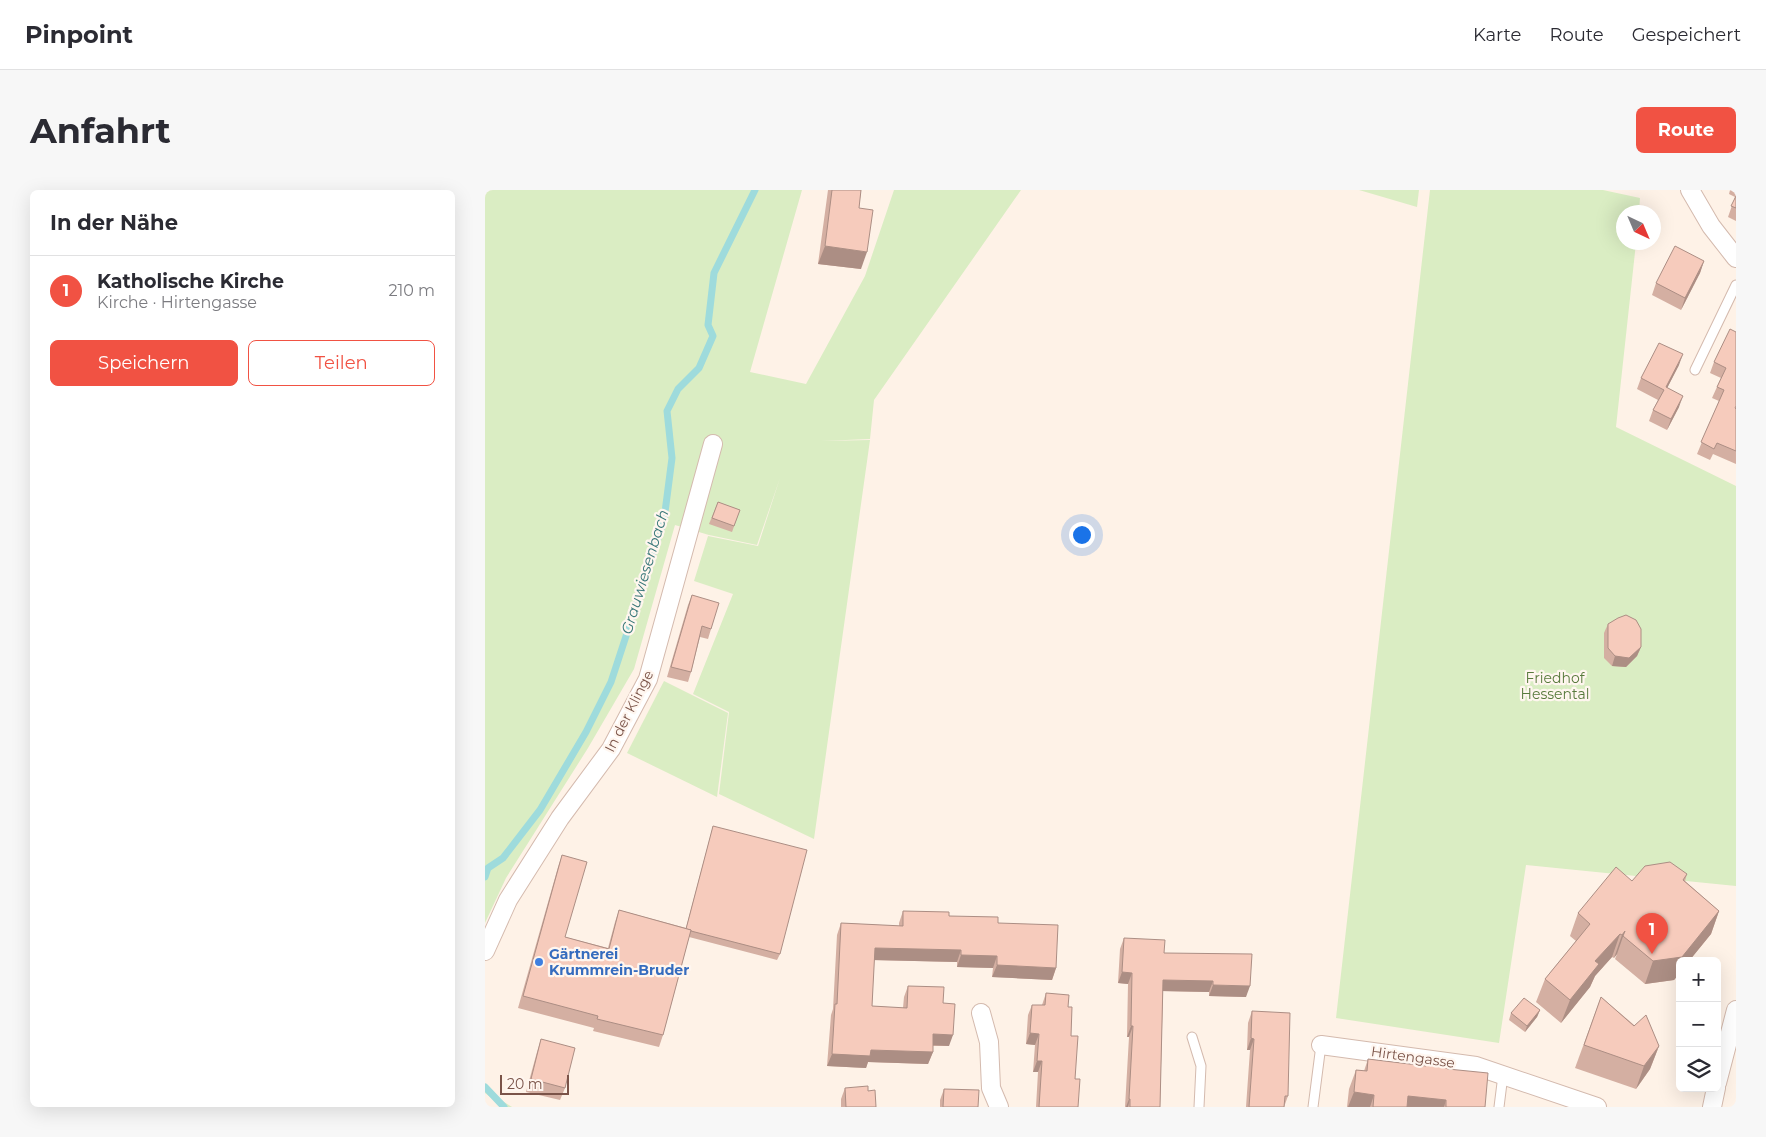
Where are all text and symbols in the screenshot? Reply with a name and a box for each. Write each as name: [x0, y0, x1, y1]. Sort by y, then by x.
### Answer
text: Pinpoint: [25, 20, 133, 49]
text: Karte: [1473, 24, 1521, 46]
text: Route: [1549, 24, 1604, 46]
text: Gespeichert: [1632, 24, 1741, 46]
button: Route: [1636, 107, 1736, 153]
text: Anfahrt: [30, 109, 171, 152]
north arrow: [1616, 205, 1661, 250]
text: In der Nähe: [50, 210, 178, 235]
text: Katholische Kirche: [97, 270, 284, 293]
text: 1: [63, 281, 69, 300]
text: 210 m: [388, 281, 435, 300]
text: Kirche · Hirtengasse: [97, 293, 257, 312]
button: Speichern: [50, 340, 238, 386]
button: Teilen: [248, 340, 435, 386]
water label: Grauwiesenbach: [617, 507, 673, 636]
your location: [1069, 522, 1095, 548]
street label: In der Klinge: [601, 667, 657, 755]
park label: Friedhof Hessental: [1521, 669, 1589, 703]
pin: 1: [1636, 913, 1668, 954]
place label: Gärtnerei Krummrein-Bruder: [549, 945, 689, 979]
marker: Gärtnerei Krummrein-Bruder: [533, 956, 545, 968]
map controls: [1676, 957, 1721, 1092]
button: +: [1676, 957, 1721, 1002]
button: −: [1676, 1002, 1721, 1047]
street label: Hirtengasse: [1370, 1042, 1456, 1072]
button: layers: [1676, 1047, 1721, 1092]
scale bar: [500, 1072, 569, 1095]
text: 20 m: [507, 1075, 543, 1093]

